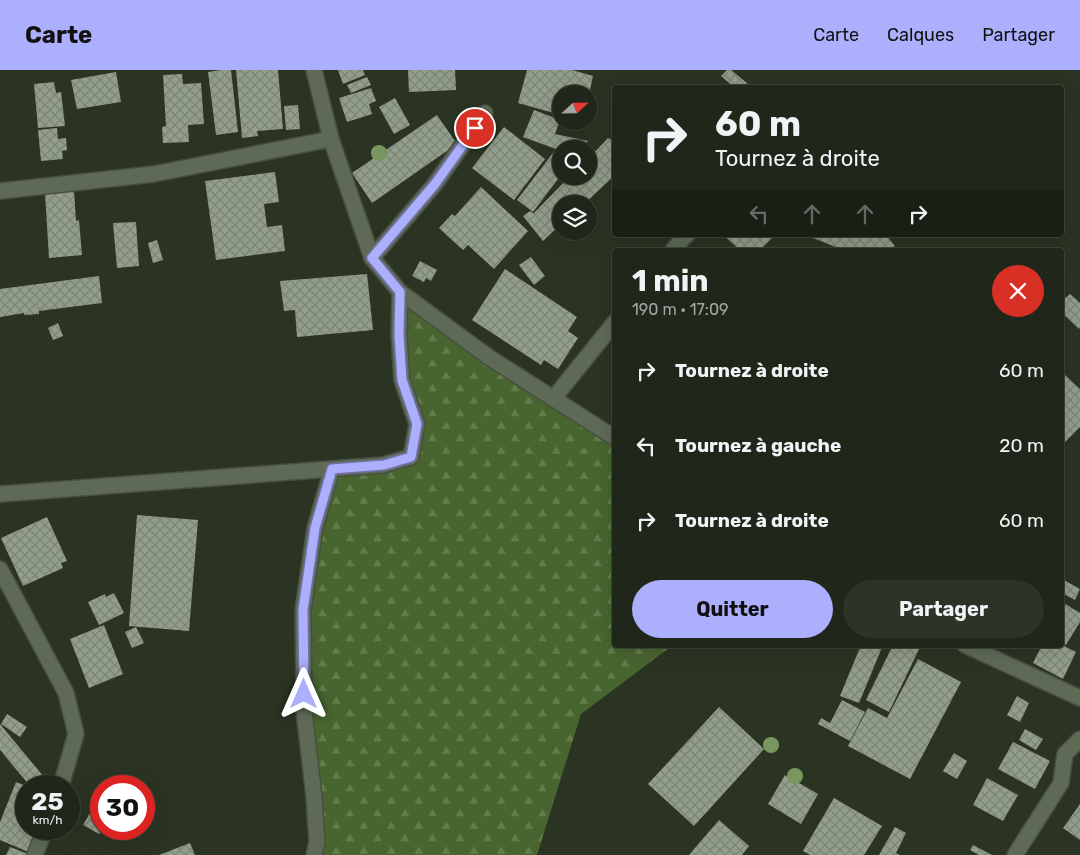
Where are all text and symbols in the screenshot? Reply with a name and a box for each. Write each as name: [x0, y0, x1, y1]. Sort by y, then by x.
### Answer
text: Carte: [25, 21, 92, 49]
text: Carte: [813, 24, 859, 46]
text: Calques: [887, 24, 954, 46]
text: Partager: [982, 24, 1055, 46]
north arrow: [552, 85, 598, 130]
map controls: [552, 85, 597, 240]
text: 60 m: [715, 103, 801, 145]
icon: right: [632, 105, 697, 170]
pin: [454, 107, 496, 149]
icon: arrive: [461, 114, 489, 142]
button: search: [552, 140, 597, 185]
text: Tournez à droite: [715, 145, 880, 172]
button: layers: [552, 195, 597, 240]
icon: left: [745, 200, 773, 228]
icon: ahead: [798, 200, 826, 228]
icon: ahead: [851, 200, 879, 228]
icon: right: [904, 200, 932, 228]
text: 1 min: [632, 263, 709, 299]
button: close: [992, 265, 1044, 317]
text: 190 m · 17:09: [632, 300, 729, 319]
icon: right: [632, 357, 660, 385]
text: Tournez à droite: [675, 359, 829, 382]
text: 60 m: [999, 359, 1044, 382]
icon: left: [632, 432, 660, 460]
text: Tournez à gauche: [675, 434, 841, 457]
text: 20 m: [999, 434, 1044, 457]
icon: right: [632, 507, 660, 535]
text: Tournez à droite: [675, 509, 829, 532]
text: 60 m: [999, 509, 1044, 532]
button: Quitter: [632, 580, 833, 638]
button: Partager: [843, 580, 1044, 638]
position arrow: [277, 667, 329, 719]
speed limit sign: 30: [90, 775, 155, 840]
text: 25: [31, 787, 64, 816]
text: km/h: [33, 813, 62, 827]

